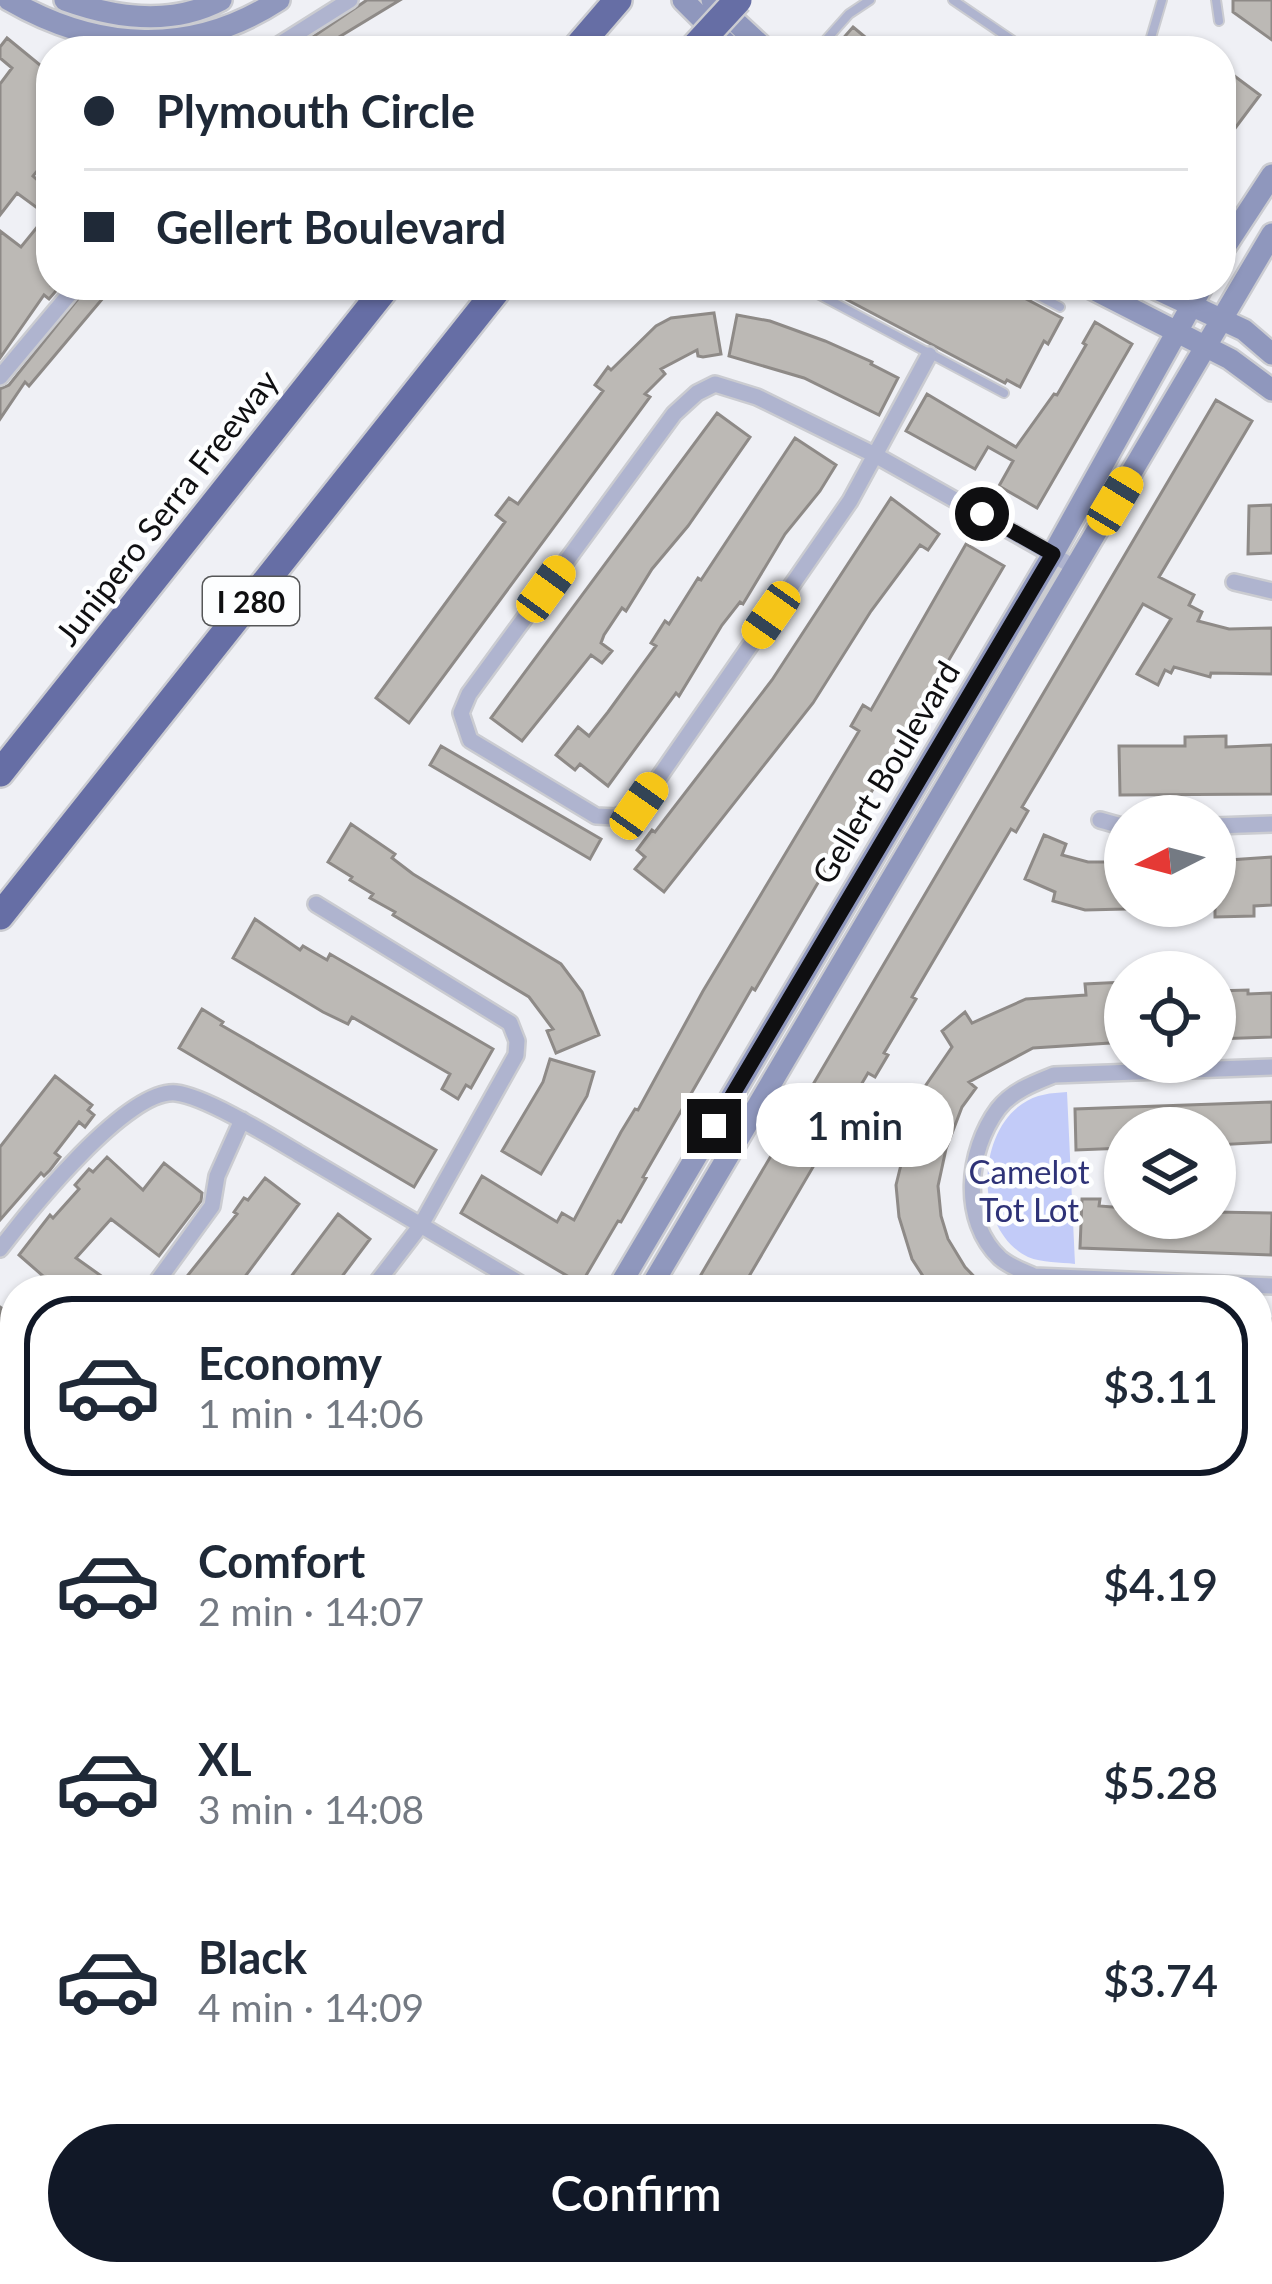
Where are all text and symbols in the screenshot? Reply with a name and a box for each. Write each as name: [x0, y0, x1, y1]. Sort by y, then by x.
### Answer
text: Plymouth Circle: [156, 84, 475, 138]
text: Gellert Boulevard: [156, 200, 506, 254]
street label: Junipero Serra Freeway: [46, 361, 286, 653]
car: [1081, 461, 1149, 541]
route start: [955, 487, 1009, 541]
car: [510, 549, 582, 629]
car: [736, 575, 806, 655]
road number: I 280: [203, 577, 299, 625]
street label: Gellert Boulevard: [803, 653, 967, 891]
car: [604, 766, 674, 846]
north arrow: [1104, 795, 1236, 927]
map controls: [1104, 795, 1236, 1239]
button: locate: [1104, 951, 1236, 1083]
callout: 1 min: [756, 1084, 954, 1168]
route end: [687, 1099, 741, 1153]
text: 1 min: [807, 1102, 903, 1148]
button: layers: [1104, 1107, 1236, 1239]
park label: Camelot Tot Lot: [968, 1151, 1090, 1229]
icon: car: [54, 1332, 162, 1440]
text: Economy: [198, 1336, 382, 1390]
text: $3.11: [1103, 1359, 1218, 1413]
text: 1 min · 14:06: [198, 1390, 424, 1436]
icon: car: [54, 1530, 162, 1638]
text: Comfort: [198, 1534, 365, 1588]
text: $4.19: [1103, 1557, 1218, 1611]
text: 2 min · 14:07: [198, 1588, 424, 1634]
icon: car: [54, 1728, 162, 1836]
text: XL: [198, 1732, 252, 1786]
text: $5.28: [1103, 1755, 1218, 1809]
text: 3 min · 14:08: [198, 1786, 424, 1832]
icon: car: [54, 1926, 162, 2034]
text: Black: [198, 1930, 307, 1984]
text: $3.74: [1103, 1953, 1218, 2007]
text: 4 min · 14:09: [198, 1984, 424, 2030]
button: Confirm: [48, 2124, 1224, 2262]

